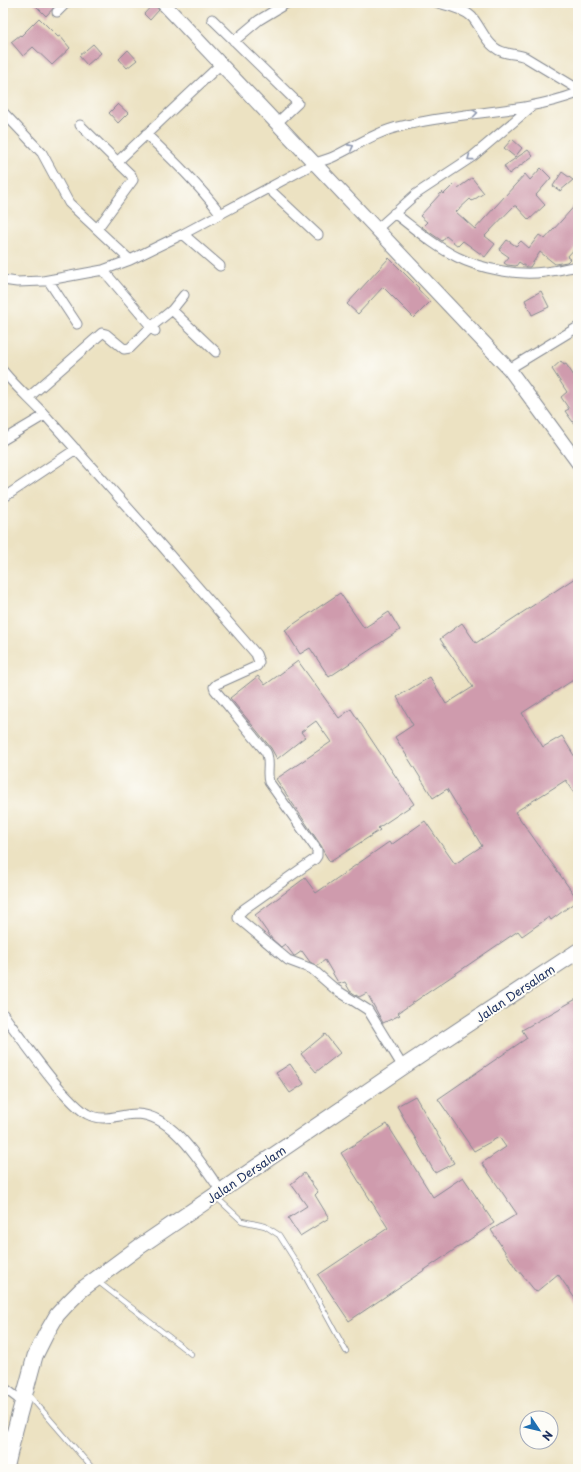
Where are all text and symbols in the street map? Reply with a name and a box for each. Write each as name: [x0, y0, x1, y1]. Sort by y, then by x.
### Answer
one-way arrow: [472, 109, 478, 118]
one-way arrow: [347, 145, 354, 152]
one-way arrow: [467, 153, 474, 160]
street label: Jalan Dersalam: [472, 960, 558, 1026]
street label: Jalan Dersalam: [203, 1141, 289, 1207]
north arrow: [519, 1410, 559, 1450]
text: N: [538, 1428, 557, 1445]

